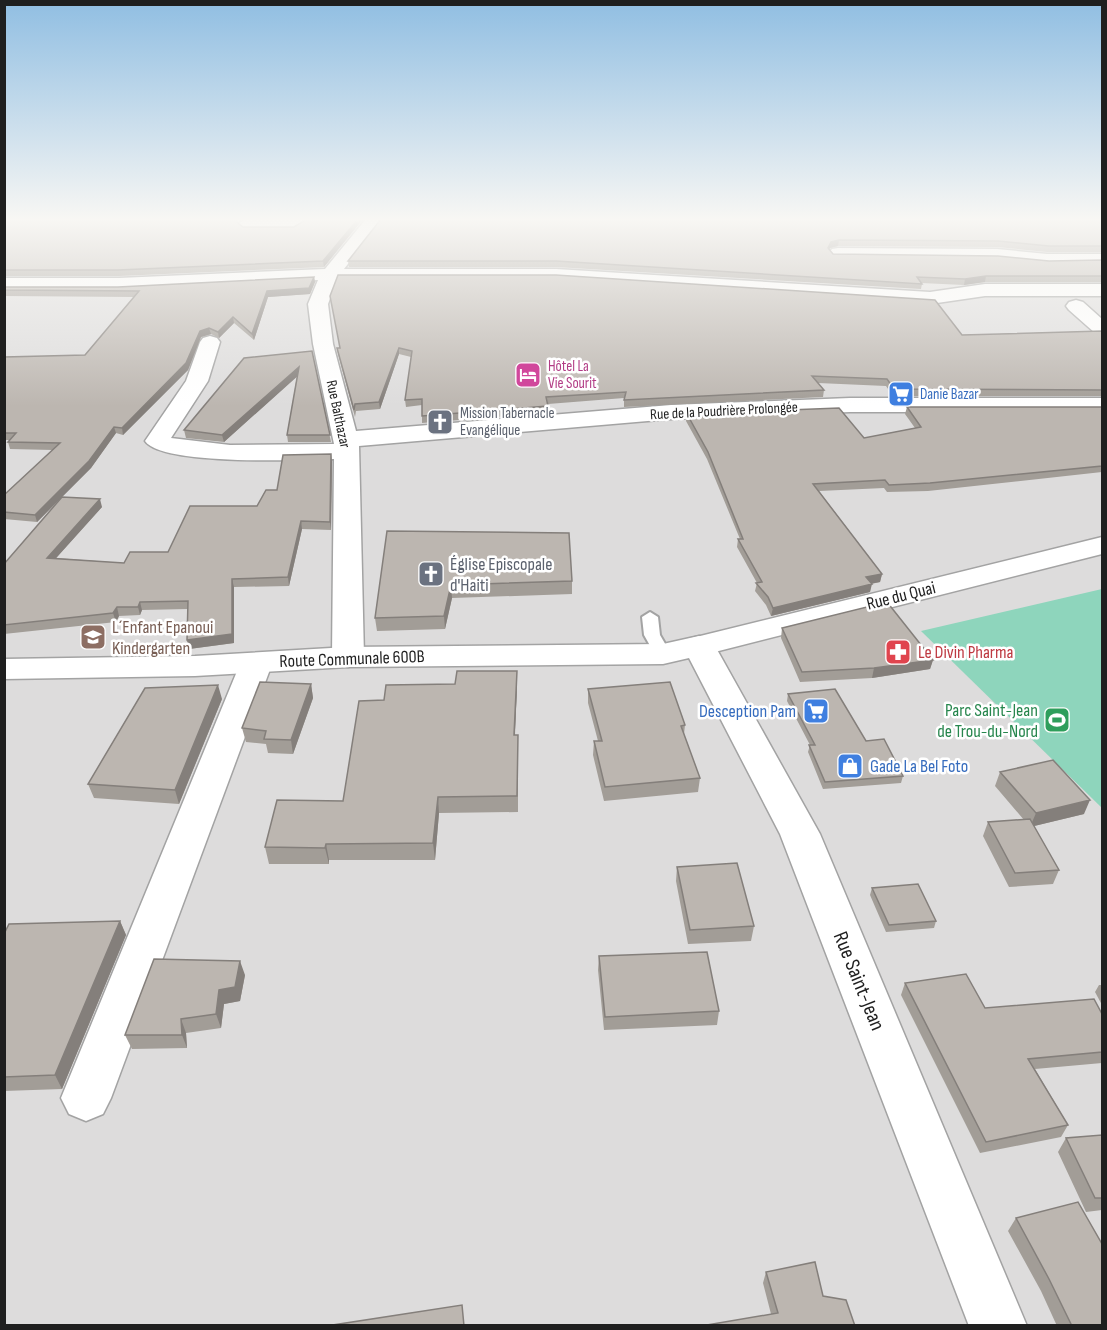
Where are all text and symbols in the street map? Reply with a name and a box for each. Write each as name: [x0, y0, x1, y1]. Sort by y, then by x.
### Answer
place label: Hôtel La Vie Sourit: [548, 357, 597, 393]
hotel icon: Hôtel La Vie Sourit: [513, 360, 543, 390]
street label: Rue Balthazar: [322, 378, 355, 450]
supermarket icon: Danie Bazar: [886, 379, 916, 409]
place label: Danie Bazar: [920, 385, 979, 404]
street label: Rue de la Poudrière Prolongée: [650, 398, 798, 424]
place label: Mission Tabernacle Evangélique: [460, 404, 555, 440]
church icon: Mission Tabernacle Evangélique: [425, 407, 455, 437]
place label: Église Episcopale d'Haiti: [450, 554, 552, 596]
church icon: Église Episcopale d'Haiti: [416, 559, 446, 589]
street label: Rue du Quai: [864, 577, 938, 615]
place label: L´Enfant Epanoui Kindergarten: [112, 617, 213, 659]
school or university icon: L´Enfant Epanoui Kindergarten: [78, 622, 108, 652]
pharmacy icon: Le Divin Pharma: [883, 637, 913, 667]
place label: Le Divin Pharma: [918, 642, 1014, 663]
street label: Route Communale 600B: [279, 646, 425, 672]
supermarket icon: Desception Pam: [801, 696, 831, 726]
place label: Parc Saint-Jean de Trou-du-Nord: [937, 700, 1038, 742]
place label: Desception Pam: [699, 701, 796, 722]
sports icon: Parc Saint-Jean de Trou-du-Nord: [1042, 705, 1072, 735]
shop icon: Gade La Bel Foto: [835, 751, 865, 781]
place label: Gade La Bel Foto: [870, 756, 968, 777]
street label: Rue Saint-Jean: [828, 928, 890, 1034]

